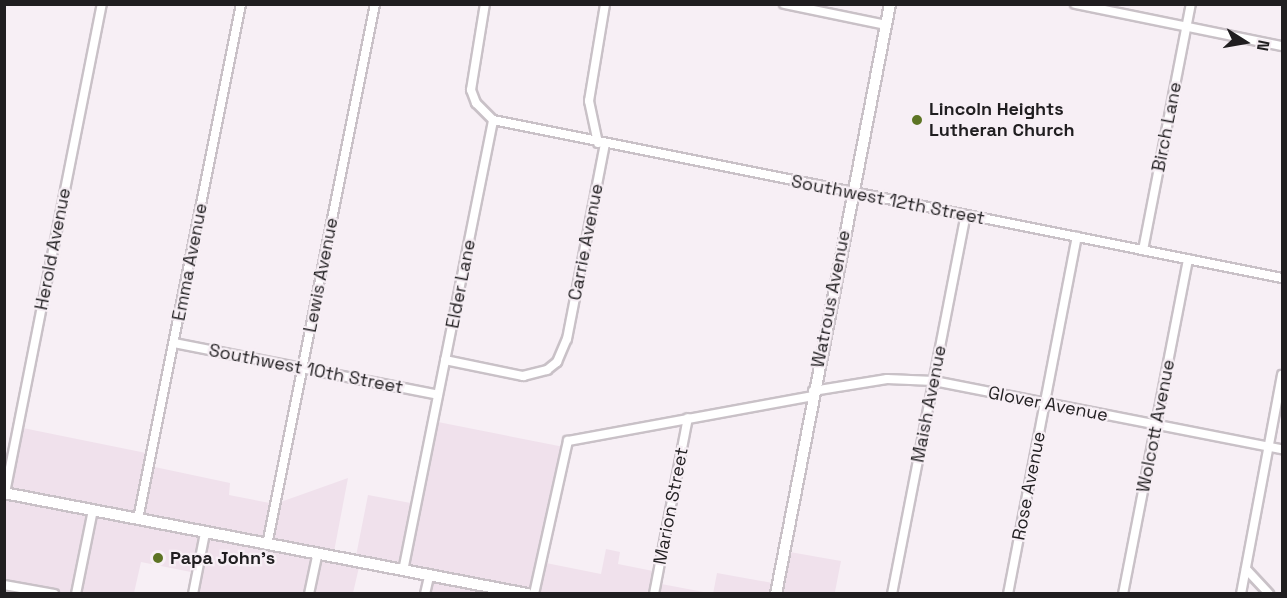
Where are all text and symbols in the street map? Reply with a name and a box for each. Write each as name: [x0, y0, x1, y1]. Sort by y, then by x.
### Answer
north arrow: [1215, 12, 1275, 72]
text: N: [1252, 38, 1274, 53]
street label: Birch Lane: [1148, 80, 1186, 174]
place label: Lincoln Heights Lutheran Church: [929, 99, 1075, 142]
marker: Lincoln Heights Lutheran Church: [910, 113, 924, 127]
street label: Southwest 12th Street: [789, 171, 987, 229]
street label: Carrie Avenue: [564, 182, 608, 302]
street label: Herold Avenue: [31, 186, 75, 312]
street label: Emma Avenue: [168, 201, 212, 323]
street label: Lewis Avenue: [299, 216, 343, 334]
street label: Watrous Avenue: [807, 228, 855, 370]
street label: Elder Lane: [442, 238, 480, 330]
street label: Southwest 10th Street: [207, 340, 405, 398]
street label: Maish Avenue: [907, 344, 951, 464]
street label: Wolcott Avenue: [1132, 358, 1180, 494]
street label: Glover Avenue: [986, 382, 1110, 426]
street label: Rose Avenue: [1008, 430, 1050, 542]
street label: Marion Street: [649, 446, 693, 566]
place label: Papa John's: [170, 547, 275, 569]
marker: Papa John's: [151, 551, 165, 565]

